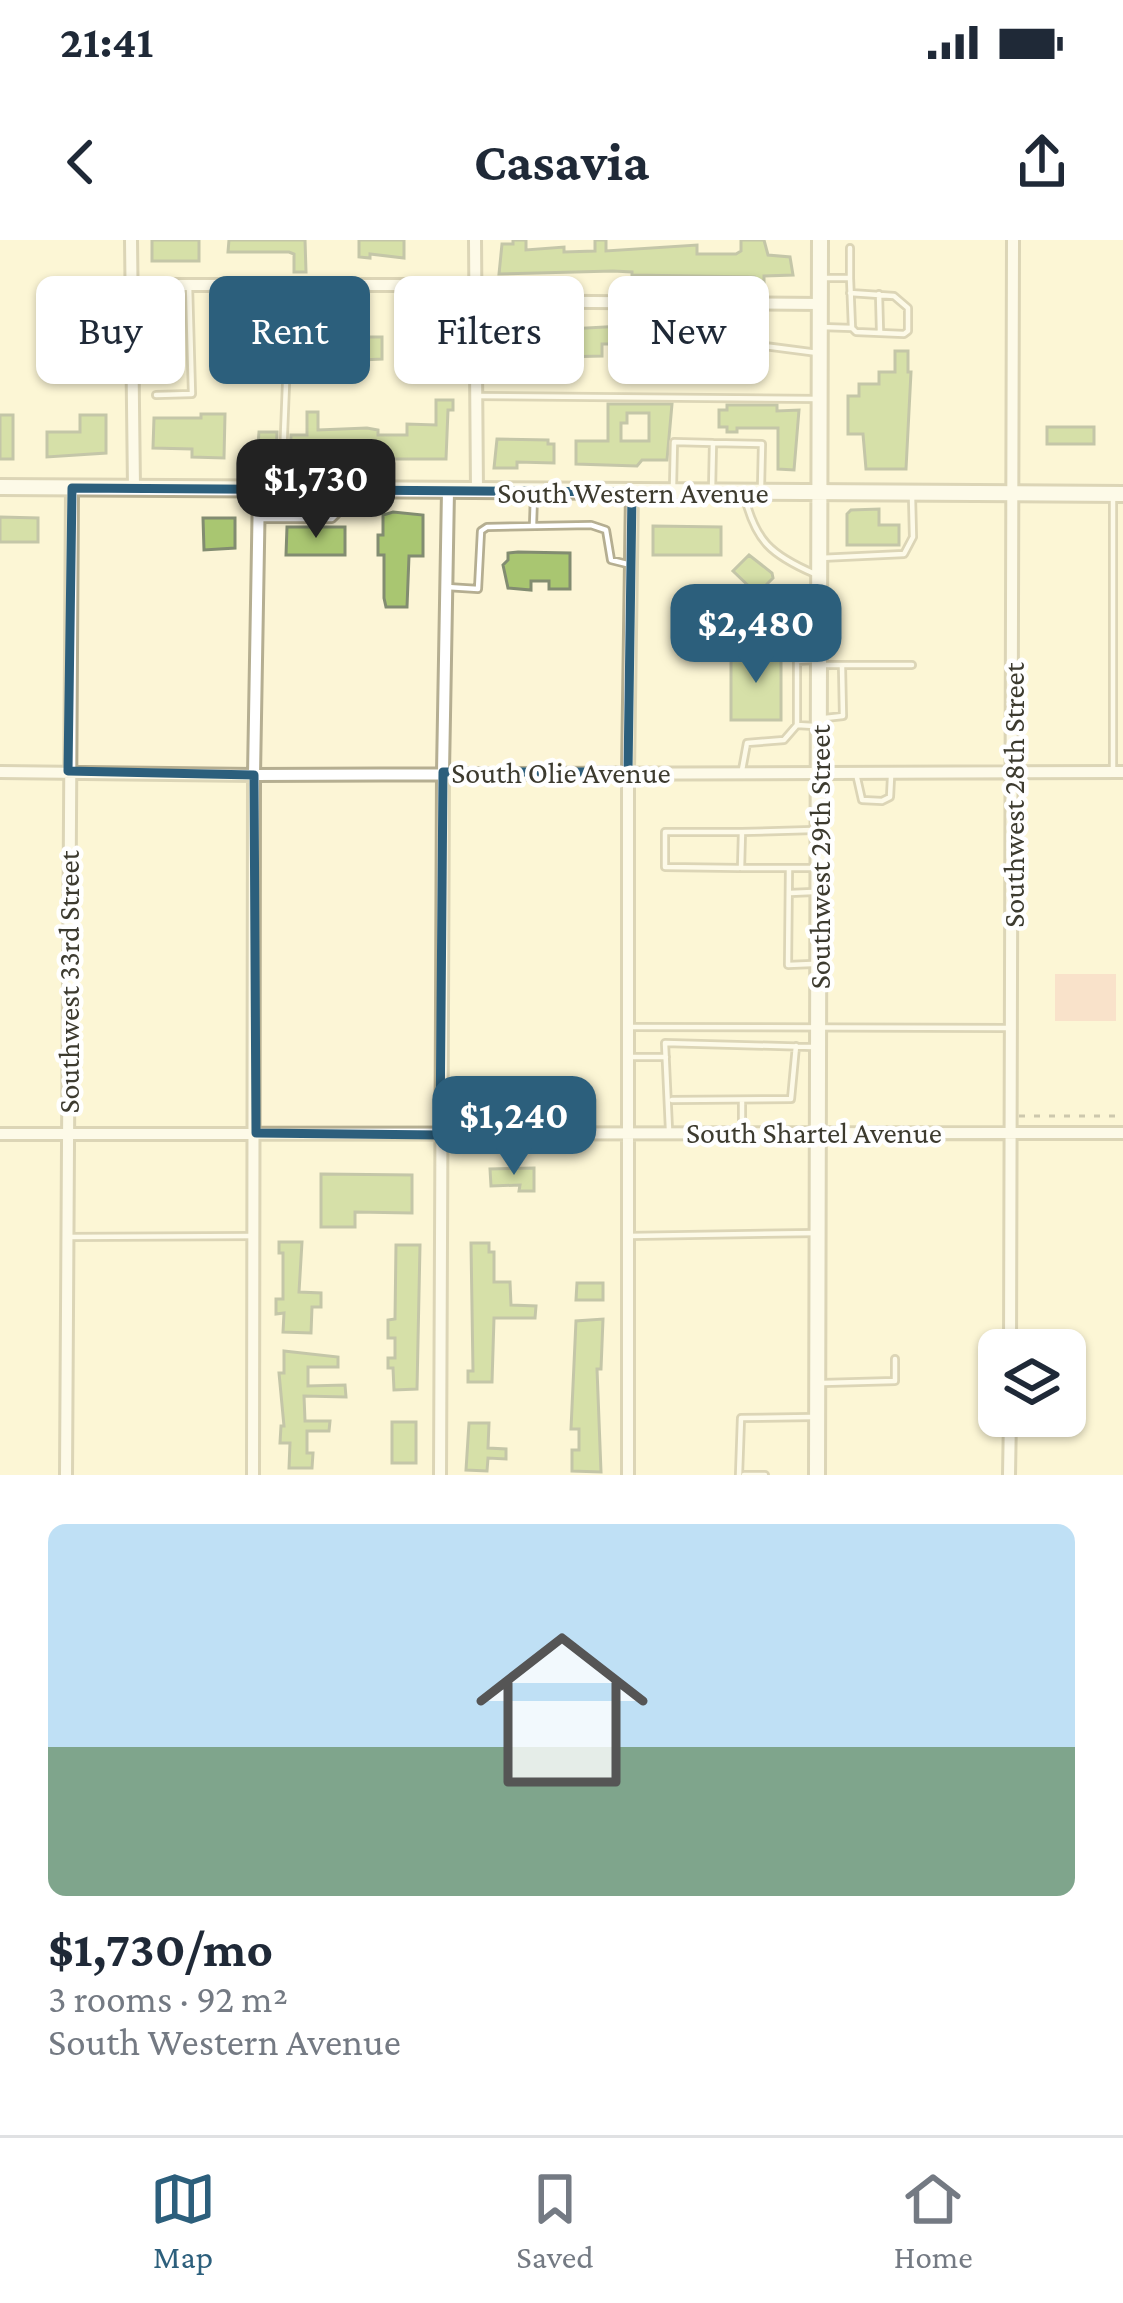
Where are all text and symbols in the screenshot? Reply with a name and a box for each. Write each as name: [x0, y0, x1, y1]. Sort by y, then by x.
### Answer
text: 21:41: [60, 17, 153, 67]
icon: back: [48, 129, 114, 195]
icon: share: [1009, 129, 1075, 195]
text: Casavia: [474, 132, 649, 192]
chip: Buy: [36, 276, 185, 384]
chip: Rent: [209, 276, 370, 384]
chip: Filters: [394, 276, 584, 384]
chip: New: [608, 276, 769, 384]
pin: $1,730: [218, 439, 414, 541]
text: $1,730: [263, 456, 369, 499]
street label: South Western Avenue: [497, 476, 769, 509]
pin: $2,480: [658, 584, 854, 686]
text: $2,480: [697, 601, 815, 644]
street label: Southwest 28th Street: [997, 661, 1030, 928]
street label: Southwest 29th Street: [803, 724, 836, 989]
street label: South Olie Avenue: [451, 756, 671, 789]
street label: Southwest 33rd Street: [52, 849, 85, 1114]
pin: $1,240: [416, 1076, 612, 1178]
text: $1,240: [459, 1093, 569, 1136]
street label: South Shartel Avenue: [686, 1116, 942, 1149]
map controls: [978, 1329, 1086, 1437]
button: layers: [978, 1329, 1086, 1437]
icon: home: [454, 1602, 670, 1818]
text: $1,730/mo: [48, 1920, 273, 1977]
text: 3 rooms · 92 m²: [48, 1977, 288, 2020]
text: South Western Avenue: [48, 2020, 401, 2063]
tab: Map: [150, 2166, 216, 2275]
tab: Saved: [516, 2166, 594, 2275]
tab: Home: [894, 2166, 973, 2275]

